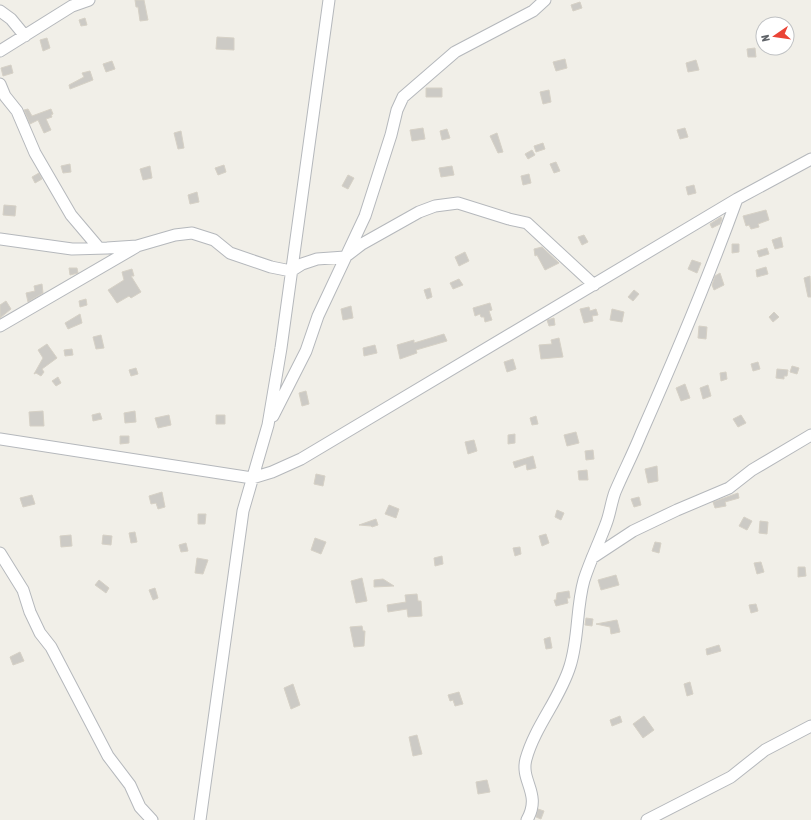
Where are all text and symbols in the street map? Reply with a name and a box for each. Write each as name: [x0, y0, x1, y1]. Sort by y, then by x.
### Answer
north arrow: [755, 16, 795, 56]
text: N: [759, 34, 772, 43]

